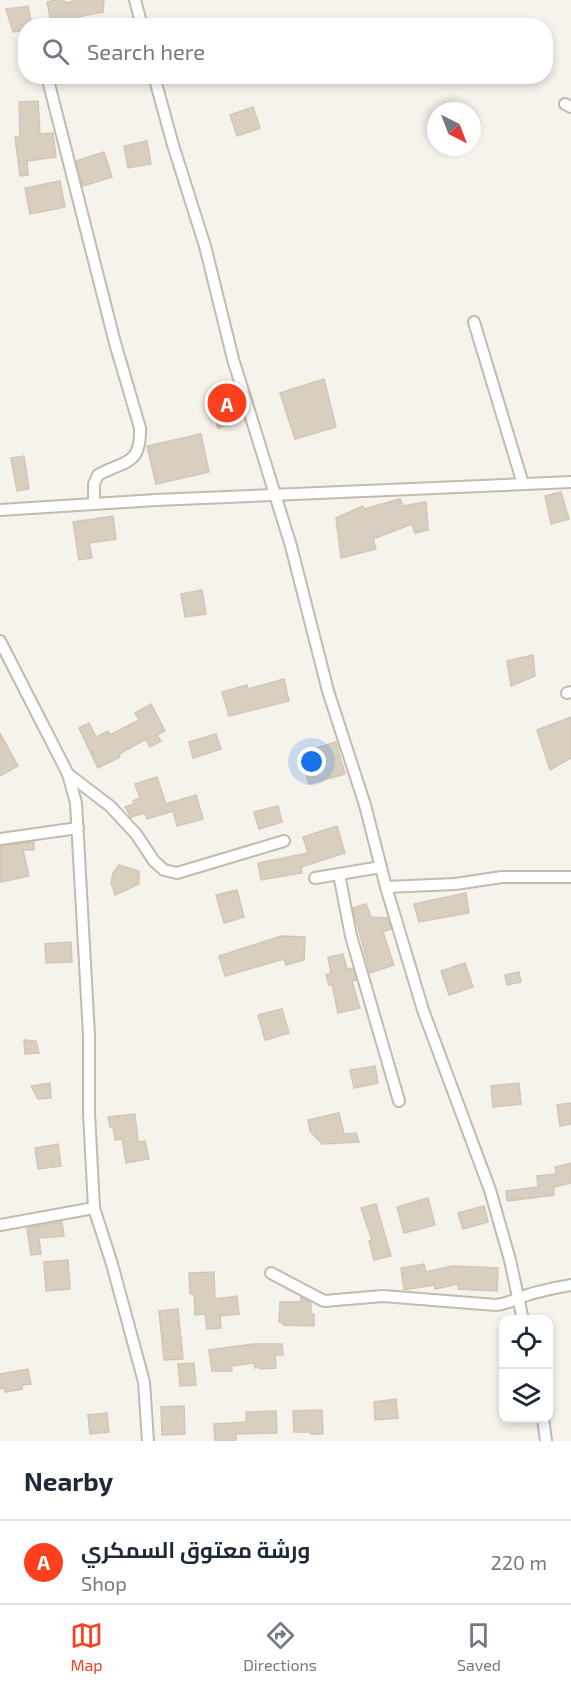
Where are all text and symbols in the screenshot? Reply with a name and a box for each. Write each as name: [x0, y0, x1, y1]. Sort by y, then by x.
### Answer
search box: [18, 18, 553, 84]
icon: search: [39, 35, 72, 68]
text: Search here: [87, 38, 205, 64]
north arrow: [427, 102, 481, 156]
pin: A: [208, 380, 246, 426]
your location: [297, 747, 326, 776]
map controls: [499, 1315, 553, 1423]
button: locate: [499, 1315, 553, 1369]
button: layers: [499, 1369, 553, 1423]
text: Nearby: [24, 1465, 113, 1496]
text: ورشة معتوق السمكري: [81, 1536, 310, 1562]
text: A: [37, 1550, 50, 1574]
text: 220 m: [490, 1550, 547, 1574]
text: Shop: [81, 1571, 127, 1595]
tab: Map: [70, 1619, 103, 1674]
tab: Directions: [243, 1619, 317, 1674]
tab: Saved: [457, 1619, 501, 1674]

